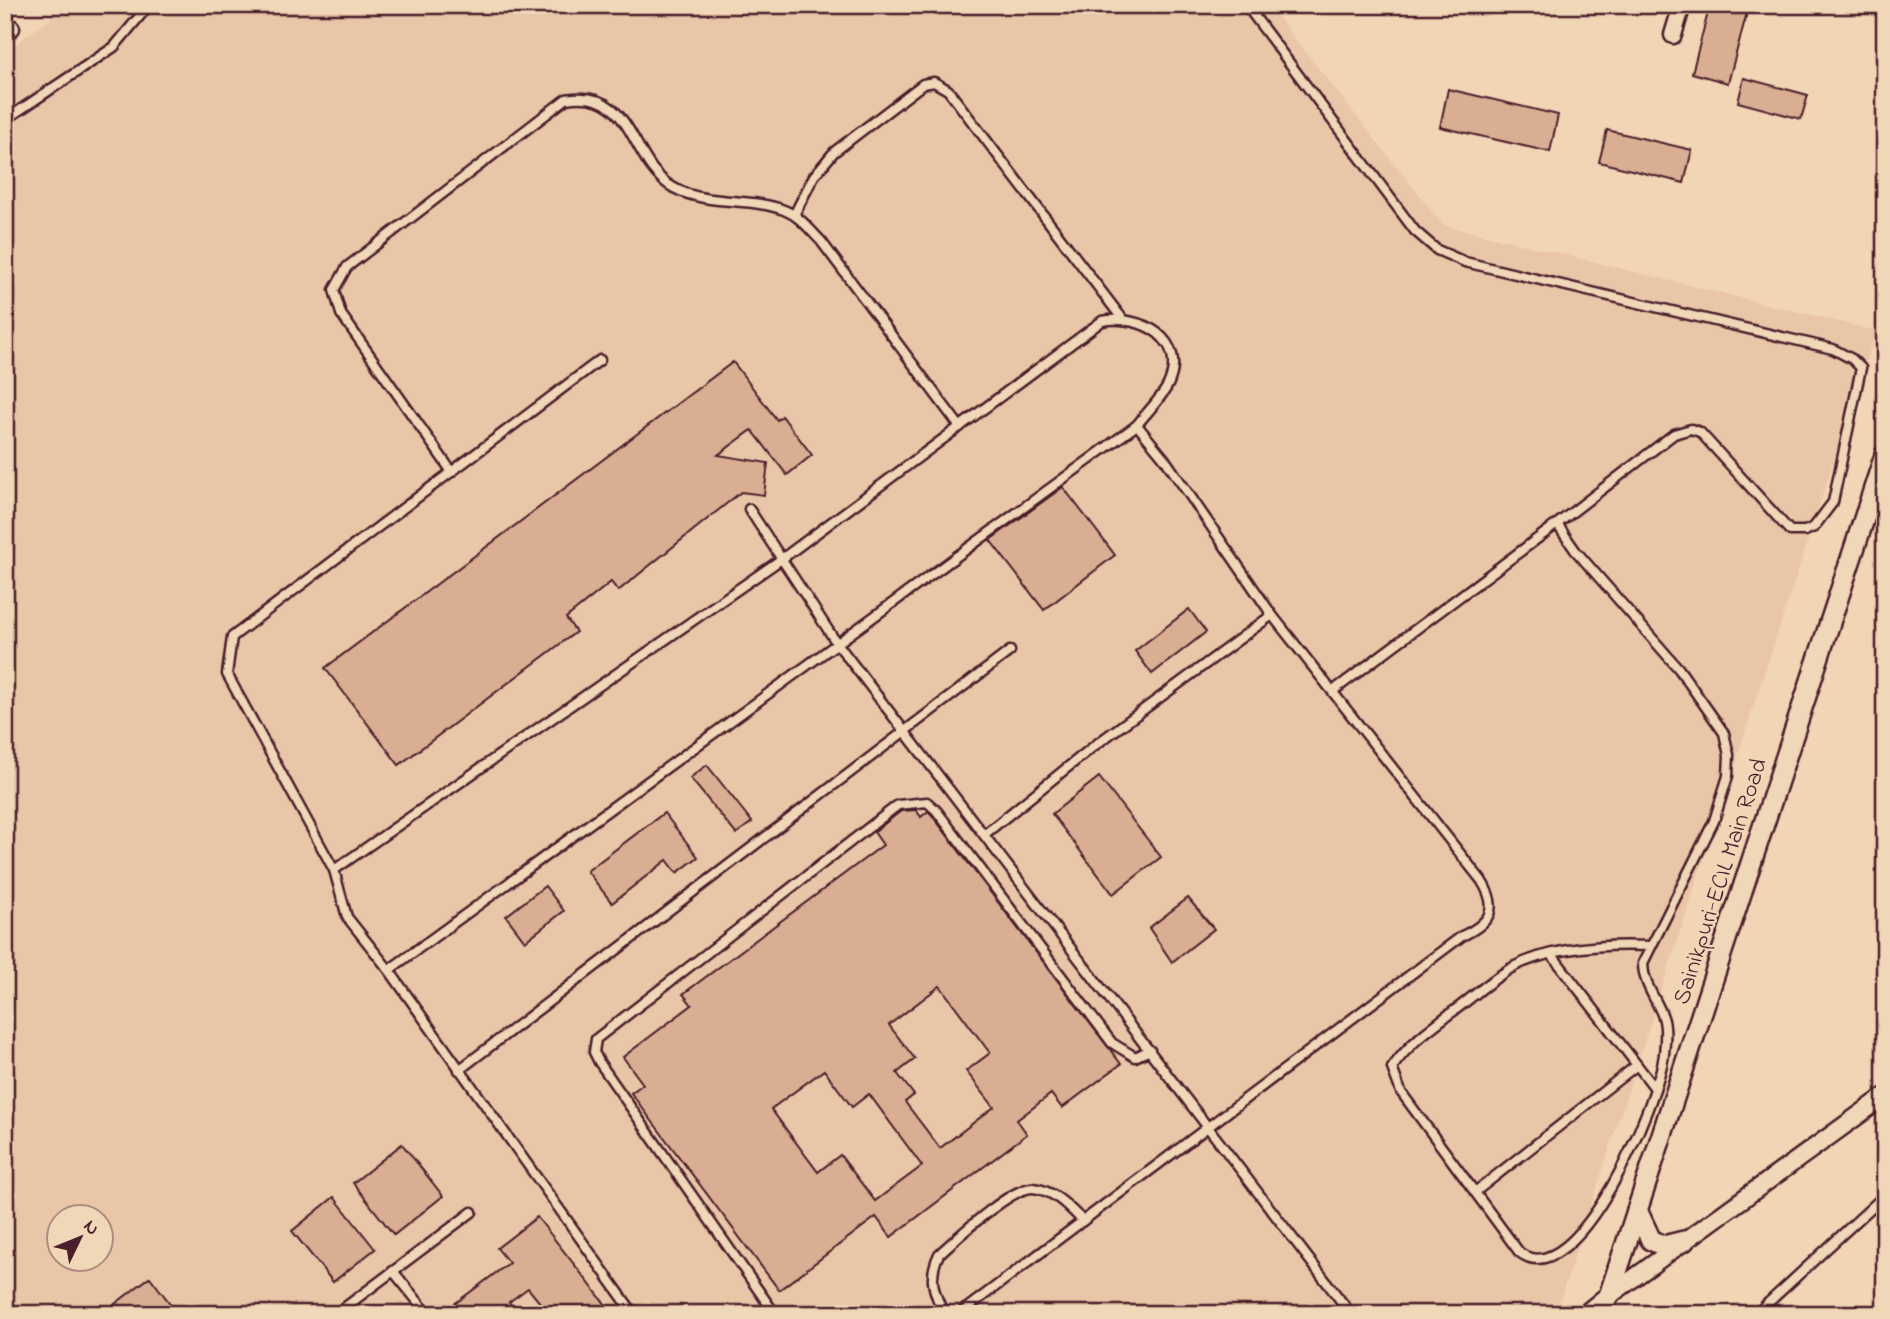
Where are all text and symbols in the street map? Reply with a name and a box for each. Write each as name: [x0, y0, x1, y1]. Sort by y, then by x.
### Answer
street label: Sainikpuri-ECIL Main Road: [1665, 754, 1778, 1009]
north arrow: [46, 1204, 116, 1274]
text: N: [76, 1214, 105, 1242]

